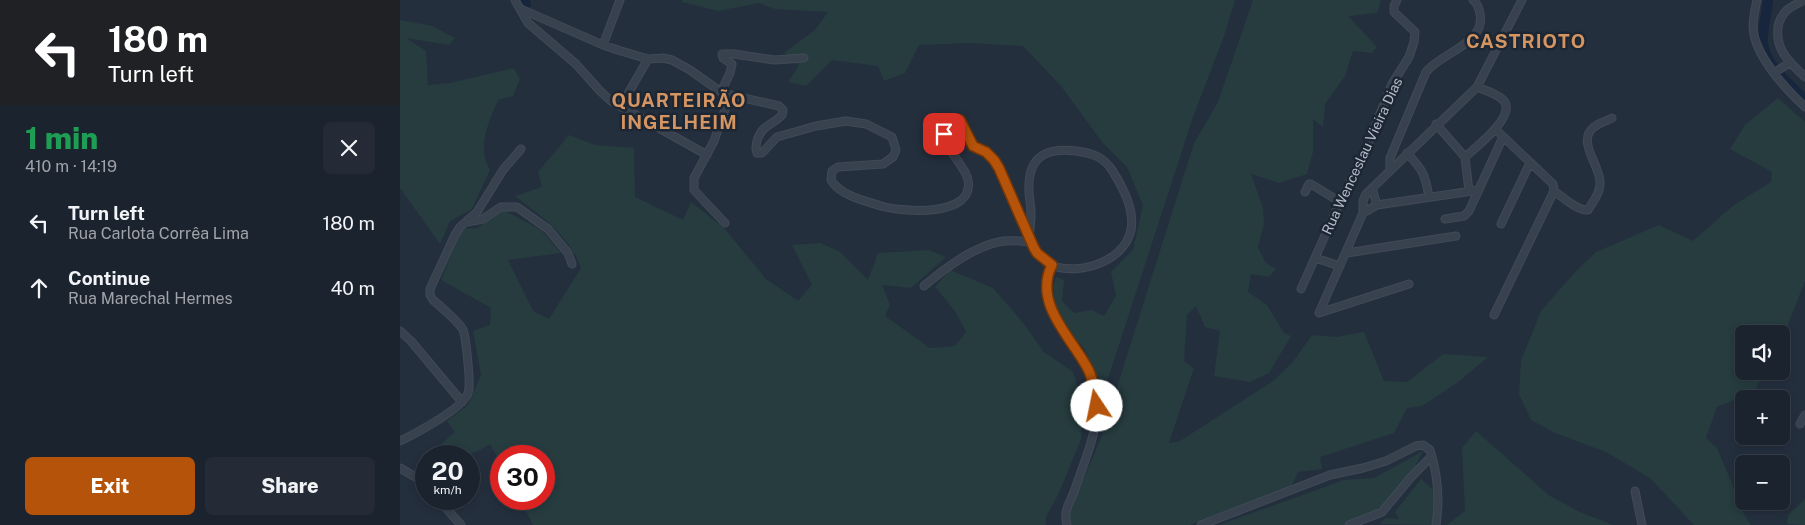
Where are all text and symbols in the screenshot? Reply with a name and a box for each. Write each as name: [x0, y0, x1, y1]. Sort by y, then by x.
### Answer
text: 180 m: [108, 19, 208, 60]
icon: left: [25, 20, 90, 85]
district label: CASTRIOTO: [1466, 30, 1586, 52]
text: Turn left: [108, 61, 194, 87]
street label: Rua Wenceslau Vieira Dias: [1319, 75, 1405, 237]
district label: QUARTEIRÃO INGELHEIM: [612, 89, 746, 133]
pin: [923, 113, 965, 155]
text: 1 min: [25, 120, 98, 156]
icon: arrive: [930, 120, 958, 148]
button: close: [323, 122, 375, 174]
text: 410 m · 14:19: [25, 157, 117, 176]
text: Turn left: [68, 202, 145, 224]
icon: left: [25, 209, 53, 237]
text: 180 m: [322, 212, 375, 234]
text: Rua Carlota Corrêa Lima: [68, 224, 249, 243]
text: Continue: [68, 267, 150, 289]
icon: ahead: [25, 274, 53, 302]
text: 40 m: [330, 277, 375, 299]
text: Rua Marechal Hermes: [68, 289, 233, 308]
map controls: [1735, 325, 1790, 510]
button: sound: [1735, 325, 1790, 380]
position arrow: [1070, 379, 1122, 431]
button: +: [1735, 390, 1790, 445]
speed limit sign: 30: [490, 445, 555, 510]
button: −: [1735, 455, 1790, 510]
text: 20: [432, 456, 464, 486]
button: Exit: [25, 457, 195, 515]
button: Share: [205, 457, 375, 515]
text: km/h: [433, 483, 462, 497]

